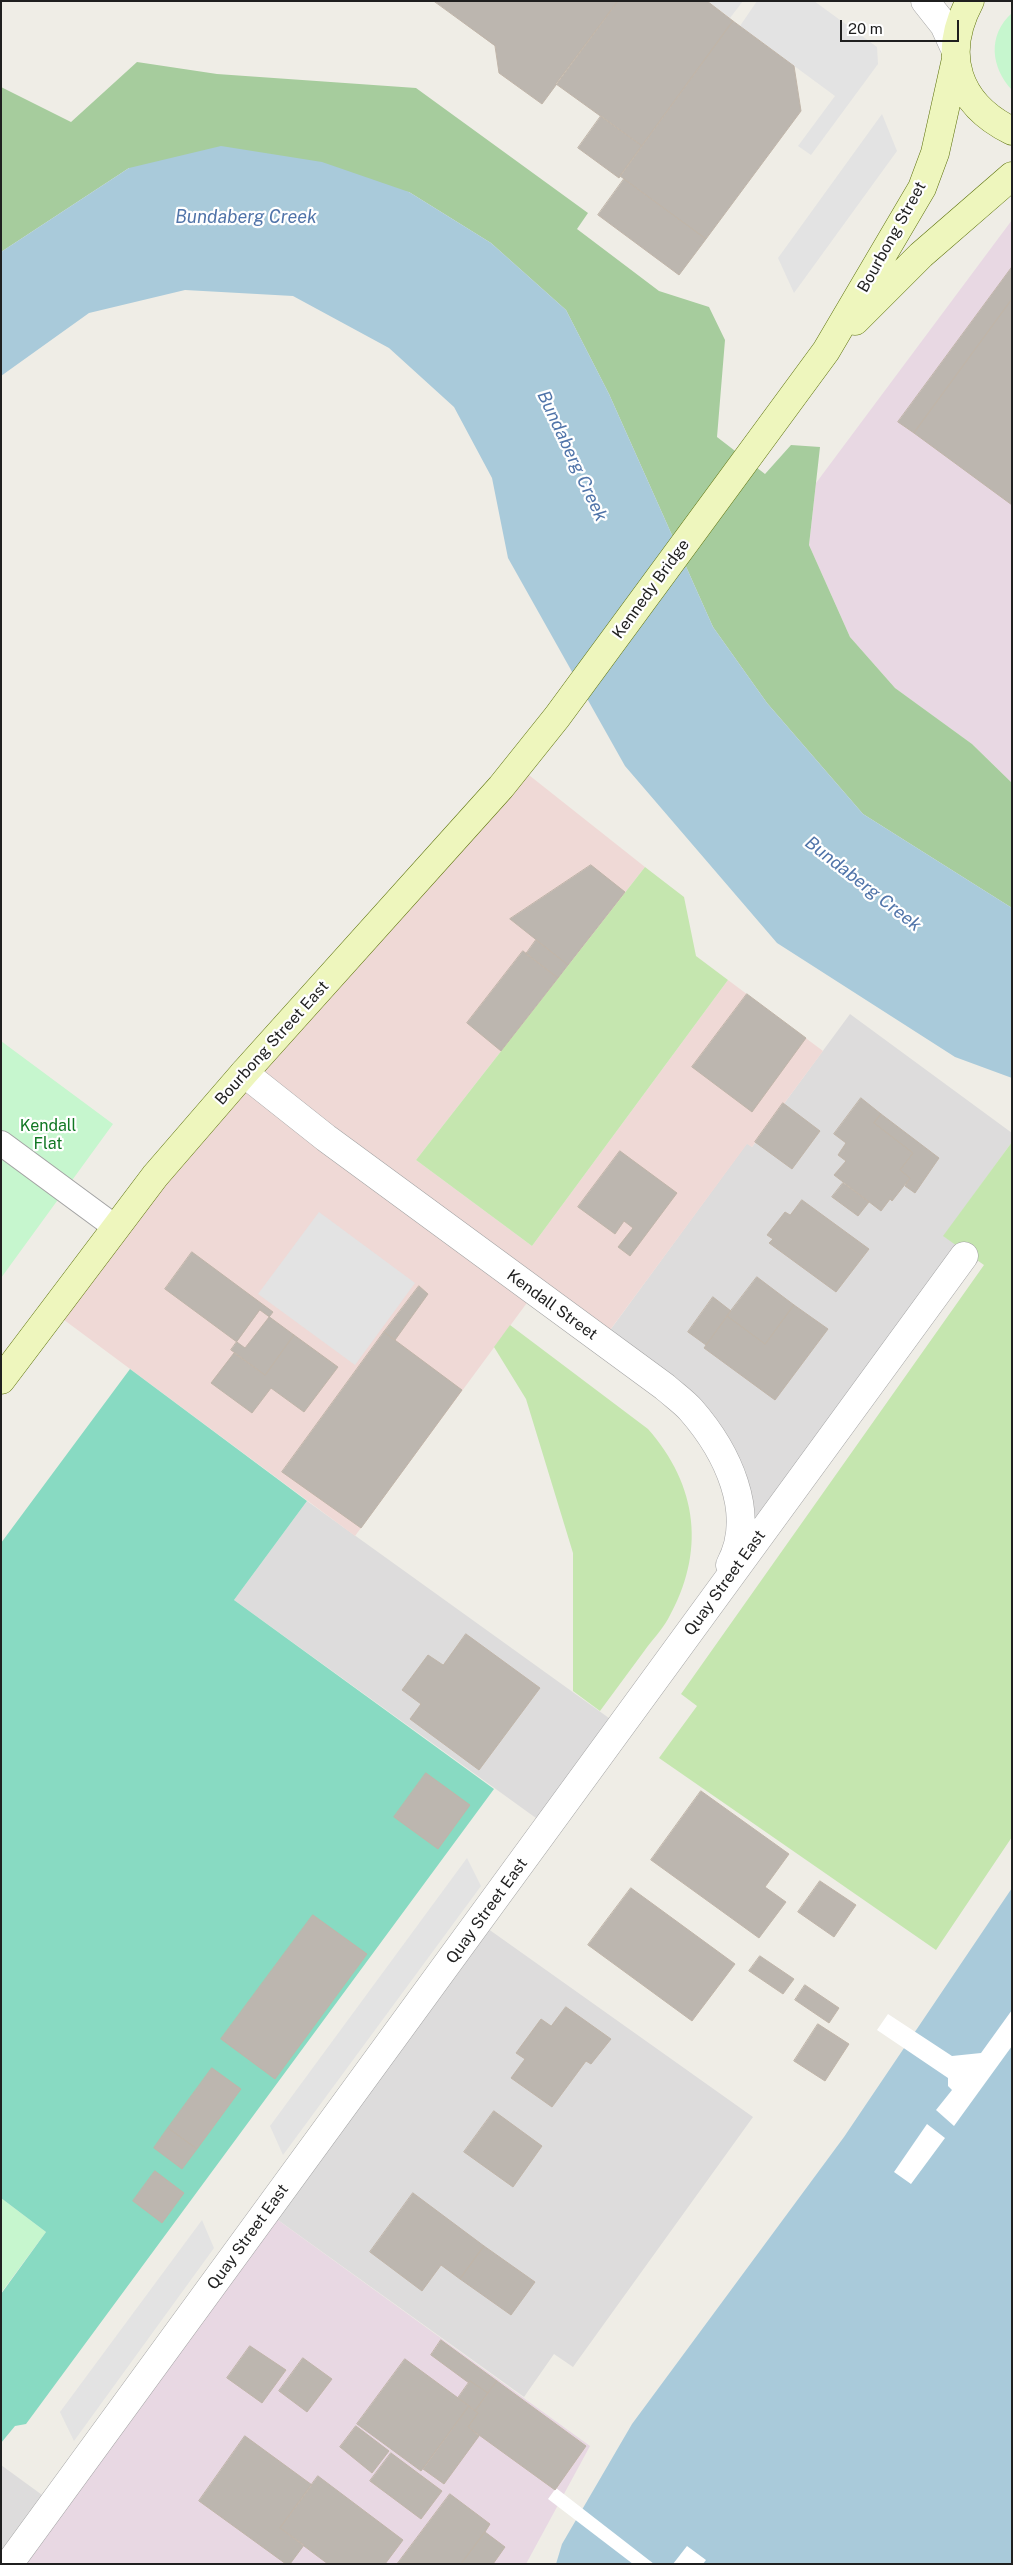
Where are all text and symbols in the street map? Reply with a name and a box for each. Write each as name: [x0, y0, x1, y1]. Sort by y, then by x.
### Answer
scale bar: [843, 10, 962, 42]
text: 20 m: [848, 20, 883, 37]
street label: Bourbong Street: [854, 178, 930, 296]
water label: Bundaberg Creek: [175, 206, 317, 228]
water label: Bundaberg Creek: [532, 387, 612, 525]
street label: Kennedy Bridge: [608, 536, 694, 642]
water label: Bundaberg Creek: [801, 832, 925, 936]
street label: Bourbong Street East: [211, 977, 333, 1109]
park label: Kendall Flat: [20, 1116, 76, 1154]
street label: Kendall Street: [503, 1266, 601, 1344]
street label: Quay Street East: [680, 1527, 770, 1639]
street label: Quay Street East: [442, 1855, 532, 1967]
street label: Quay Street East: [203, 2181, 293, 2293]

